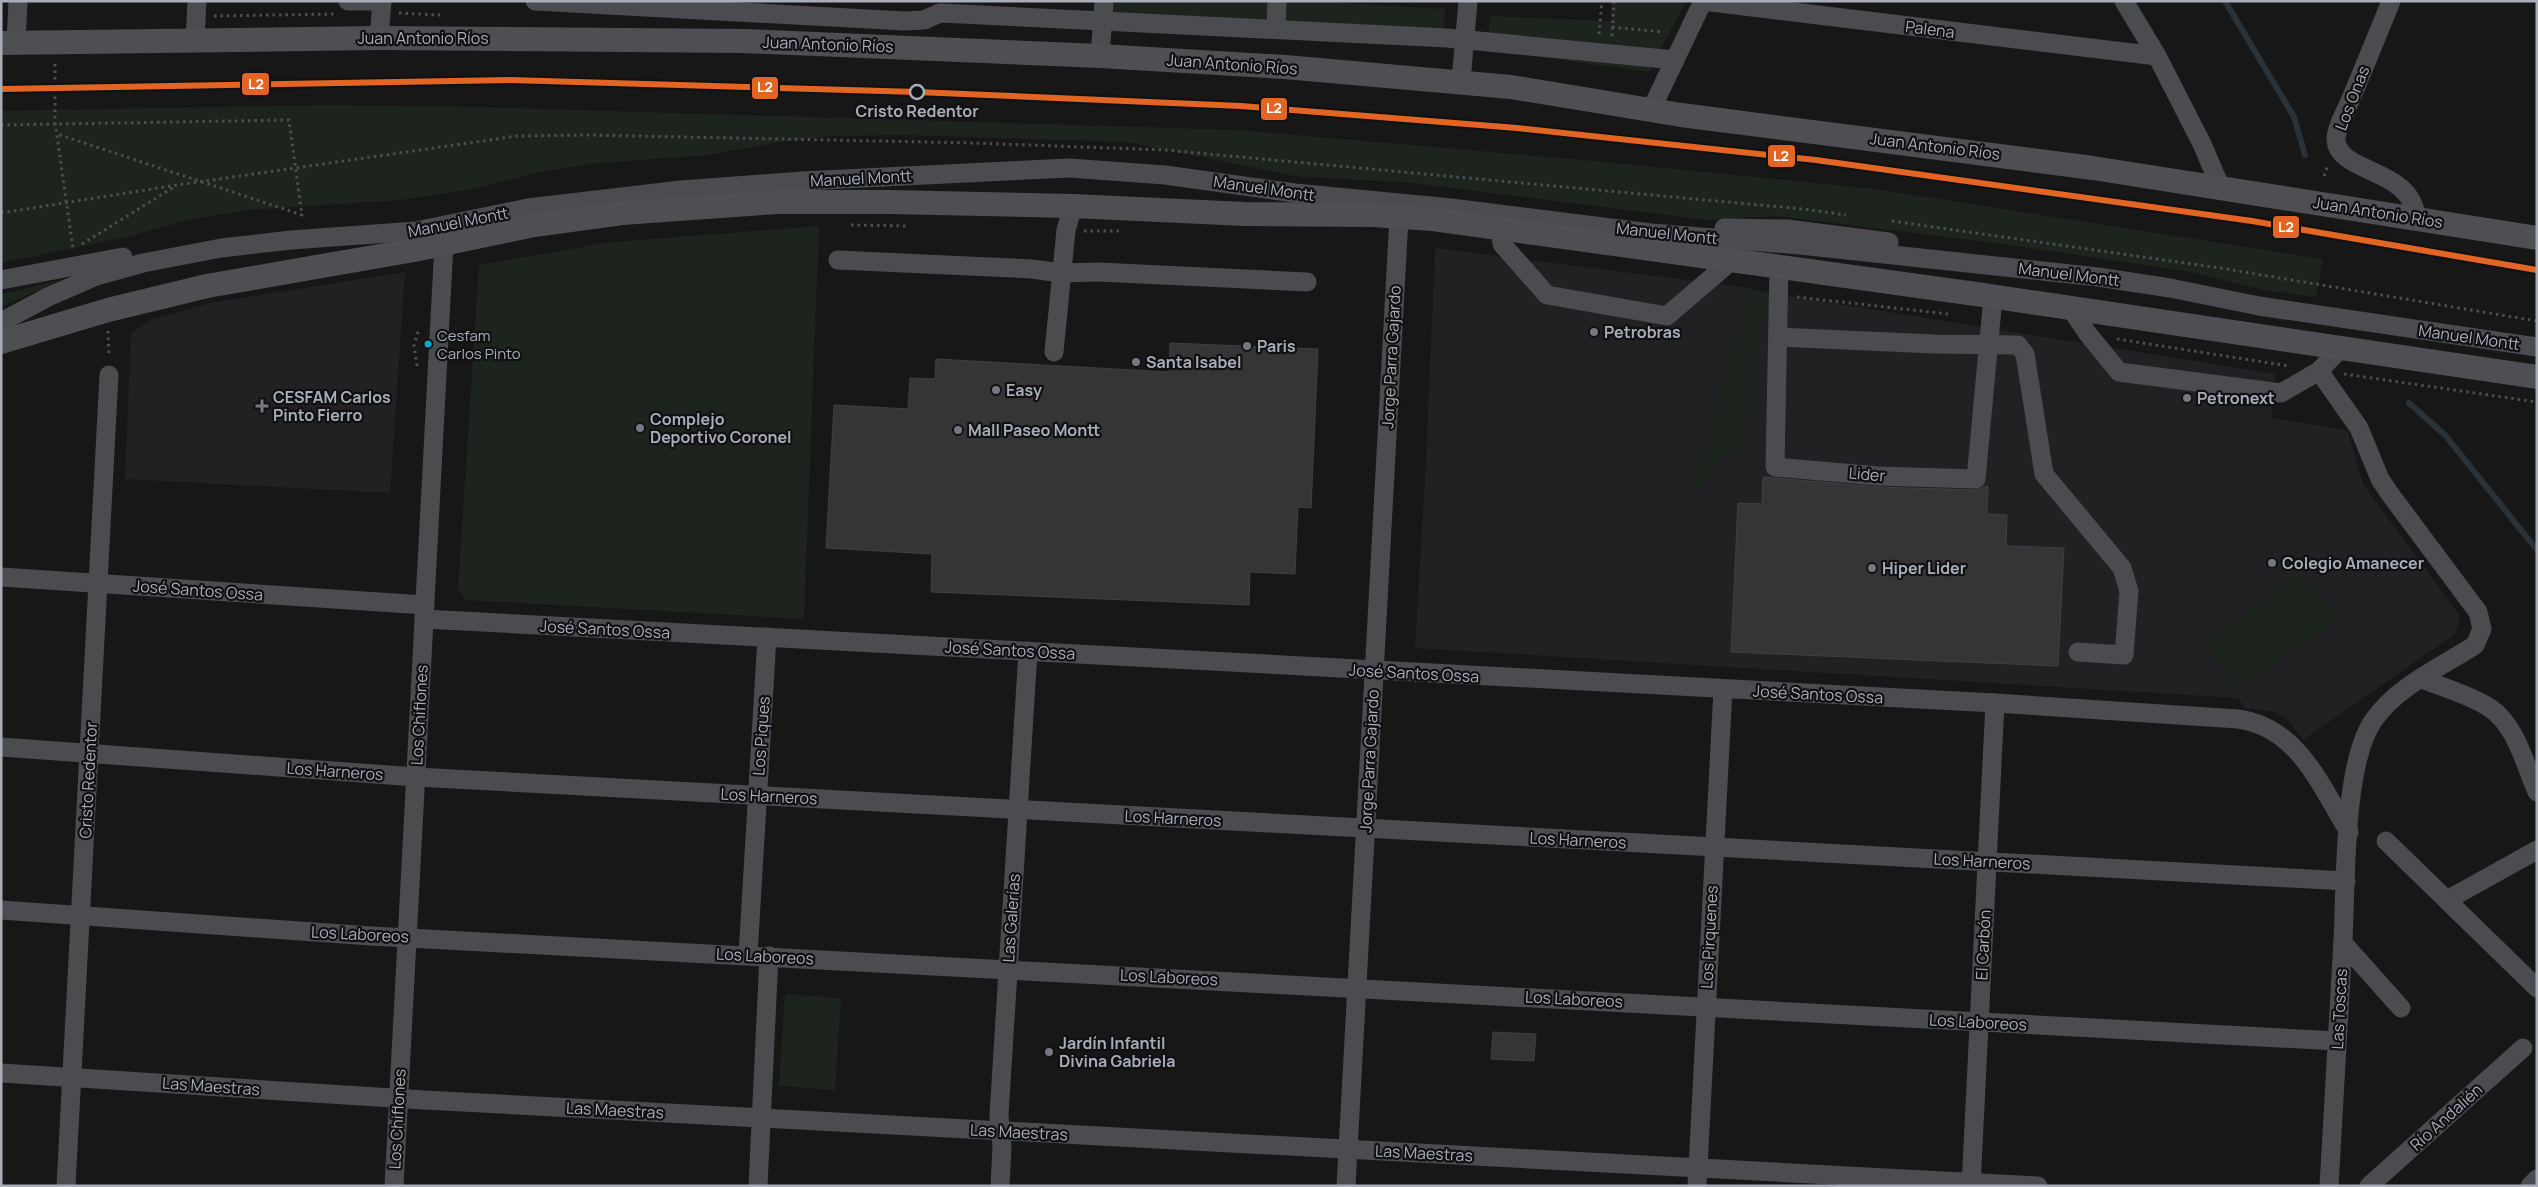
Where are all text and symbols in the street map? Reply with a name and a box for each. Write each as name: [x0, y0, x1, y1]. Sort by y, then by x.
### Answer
street label: Palena: [1904, 15, 1956, 43]
street label: Juan Antonio Ríos: [357, 27, 489, 49]
street label: Juan Antonio Ríos: [762, 31, 894, 57]
street label: Juan Antonio Ríos: [1166, 48, 1298, 80]
street label: Los Onas: [2330, 63, 2374, 133]
line badge: L2: [241, 72, 270, 96]
text: L2: [248, 74, 264, 93]
line badge: L2: [751, 76, 779, 100]
text: L2: [757, 77, 773, 96]
marker: Cristo Redentor: [909, 84, 925, 100]
line badge: L2: [1260, 97, 1288, 121]
text: L2: [1266, 98, 1282, 117]
place label: Cristo Redentor: [855, 100, 979, 122]
street label: Juan Antonio Ríos: [1869, 127, 2001, 165]
line badge: L2: [1767, 144, 1796, 168]
text: L2: [1773, 146, 1789, 165]
street label: Manuel Montt: [810, 164, 913, 192]
street label: Manuel Montt: [1212, 170, 1316, 206]
street label: Juan Antonio Ríos: [2311, 191, 2445, 233]
street label: Manuel Montt: [406, 201, 510, 243]
line badge: L2: [2272, 215, 2300, 239]
street label: Manuel Montt: [1615, 217, 1719, 249]
text: L2: [2278, 217, 2294, 236]
street label: Manuel Montt: [2017, 257, 2121, 291]
street label: Jorge Parra Gajardo: [1376, 285, 1406, 429]
street label: Manuel Montt: [2417, 319, 2521, 355]
place label: Petrobras: [1604, 321, 1681, 343]
place label: Cesfam Carlos Pinto: [437, 325, 521, 364]
marker: Petrobras: [1588, 326, 1600, 338]
place label: Paris: [1257, 335, 1296, 357]
marker: Cesfam Carlos Pinto: [423, 339, 433, 349]
marker: Paris: [1241, 340, 1253, 352]
place label: Santa Isabel: [1146, 351, 1241, 373]
marker: Santa Isabel: [1130, 356, 1142, 368]
place label: Easy: [1006, 379, 1042, 401]
marker: Easy: [990, 384, 1002, 396]
place label: CESFAM Carlos Pinto Fierro: [273, 386, 391, 426]
place label: Petronext: [2197, 387, 2275, 409]
marker: Petronext: [2181, 392, 2193, 404]
marker: CESFAM Carlos Pinto Fierro: [255, 399, 269, 413]
place label: Complejo Deportivo Coronel: [650, 408, 792, 448]
place label: Mall Paseo Montt: [968, 419, 1100, 441]
marker: Complejo Deportivo Coronel: [634, 422, 646, 434]
marker: Mall Paseo Montt: [952, 424, 964, 436]
street label: Lider: [1848, 461, 1886, 487]
place label: Colegio Amanecer: [2282, 552, 2424, 574]
place label: Hiper Lider: [1882, 557, 1966, 579]
marker: Colegio Amanecer: [2266, 557, 2278, 569]
marker: Hiper Lider: [1866, 562, 1878, 574]
street label: José Santos Ossa: [132, 574, 264, 606]
street label: José Santos Ossa: [539, 615, 671, 643]
street label: José Santos Ossa: [944, 636, 1076, 664]
street label: José Santos Ossa: [1348, 659, 1480, 687]
street label: Los Chiflones: [405, 664, 433, 766]
street label: José Santos Ossa: [1752, 680, 1884, 708]
street label: Jorge Parra Gajardo: [1354, 689, 1384, 833]
street label: Los Piques: [747, 696, 775, 776]
street label: Cristo Redentor: [74, 721, 102, 839]
street label: Los Harneros: [286, 757, 384, 785]
street label: Los Harneros: [720, 782, 818, 810]
street label: Los Harneros: [1124, 804, 1222, 832]
street label: Los Harneros: [1529, 826, 1627, 854]
street label: Los Harneros: [1933, 847, 2031, 875]
street label: Las Galerías: [997, 873, 1025, 963]
street label: Los Pirquenes: [1695, 885, 1723, 989]
street label: El Carbón: [1970, 909, 1996, 981]
street label: Los Laboreos: [311, 920, 409, 948]
street label: Los Laboreos: [716, 942, 814, 970]
street label: Los Laboreos: [1120, 963, 1218, 991]
street label: Las Toscas: [2326, 968, 2352, 1050]
street label: Los Laboreos: [1525, 985, 1623, 1013]
street label: Los Laboreos: [1929, 1008, 2027, 1036]
place label: Jardín Infantil Divina Gabriela: [1059, 1032, 1175, 1072]
marker: Jardín Infantil Divina Gabriela: [1043, 1046, 1055, 1058]
street label: Los Chiflones: [383, 1068, 411, 1170]
street label: Las Maestras: [161, 1072, 261, 1100]
street label: Río Andalién: [2405, 1079, 2487, 1155]
street label: Las Maestras: [566, 1096, 664, 1124]
street label: Las Maestras: [970, 1118, 1068, 1146]
street label: Las Maestras: [1375, 1139, 1473, 1167]

